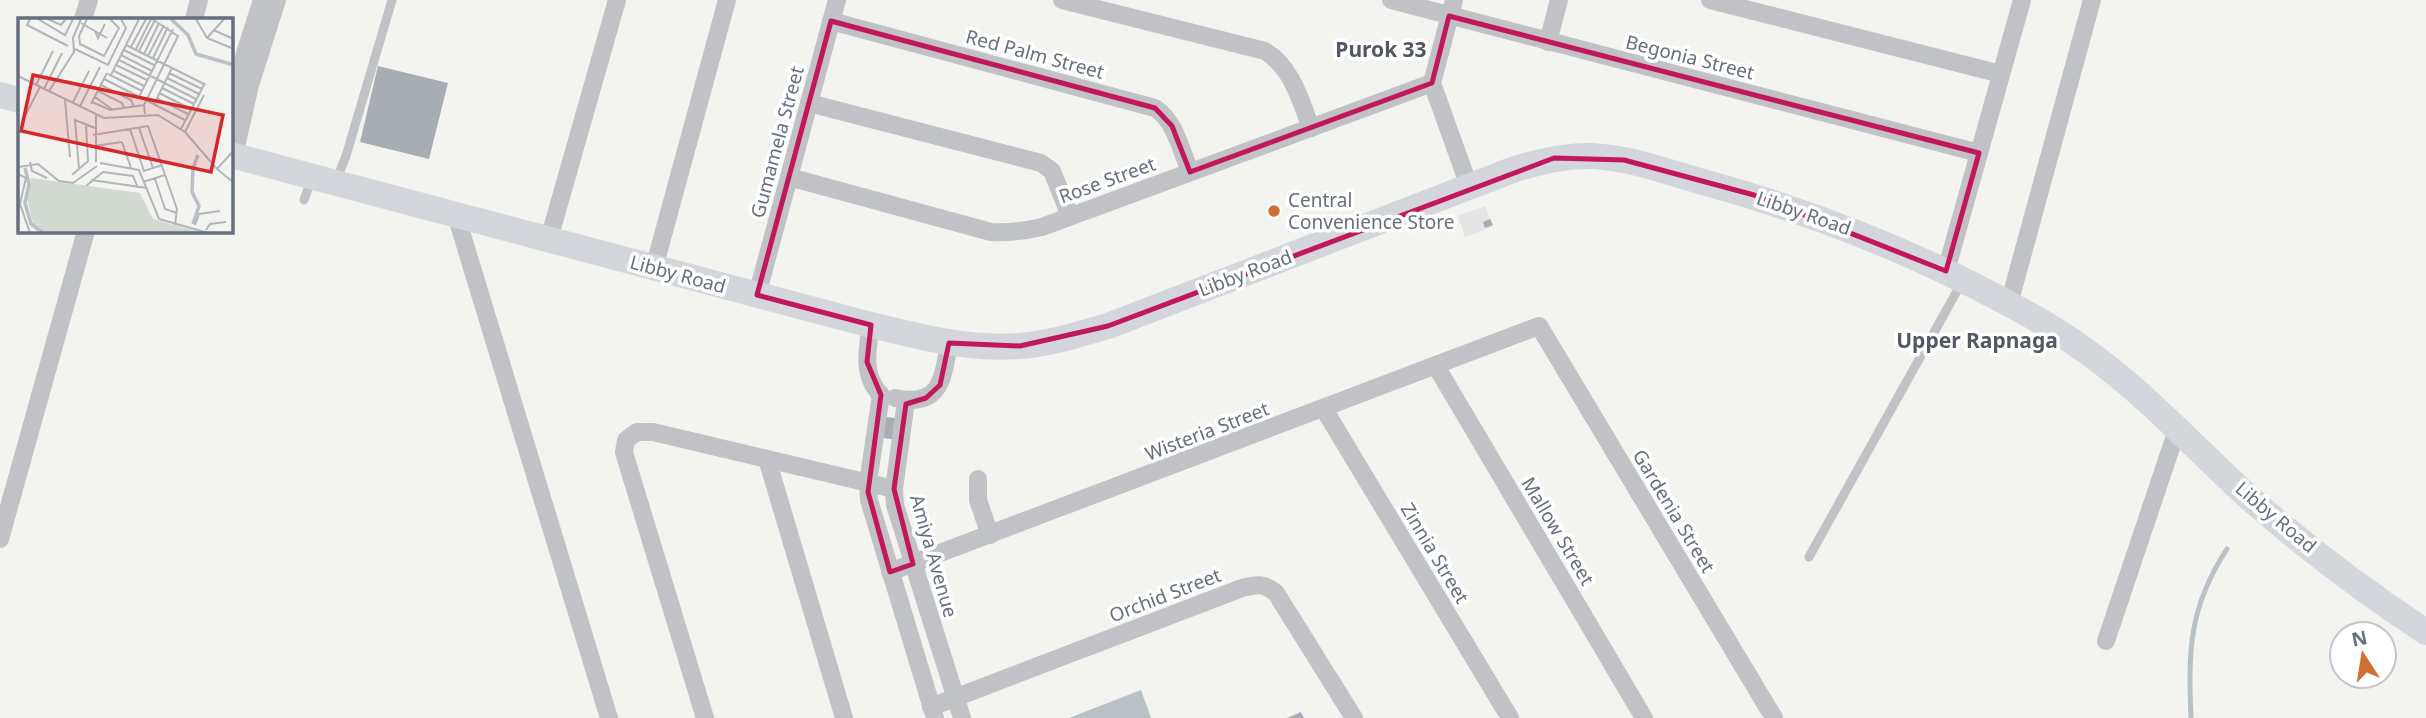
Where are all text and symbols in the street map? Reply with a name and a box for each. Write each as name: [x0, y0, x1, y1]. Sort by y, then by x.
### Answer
inset map: [18, 18, 233, 233]
street label: Red Palm Street: [963, 23, 1107, 85]
street label: Begonia Street: [1623, 28, 1757, 86]
district label: Purok 33: [1335, 35, 1427, 63]
street label: Gumamela Street: [744, 63, 810, 221]
street label: Rose Street: [1055, 150, 1159, 210]
street label: Libby Road: [1753, 185, 1855, 241]
place label: Central Convenience Store: [1288, 187, 1454, 235]
marker: Central Convenience Store: [1266, 203, 1282, 219]
street label: Libby Road: [1195, 243, 1295, 303]
street label: Libby Road: [627, 249, 729, 299]
district label: Upper Rapnaga: [1896, 326, 2058, 354]
street label: Wisteria Street: [1141, 395, 1273, 467]
street label: Gardenia Street: [1627, 444, 1721, 578]
street label: Mallow Street: [1516, 472, 1601, 590]
street label: Libby Road: [2230, 475, 2322, 559]
street label: Amiya Avenue: [904, 491, 964, 621]
street label: Zinnia Street: [1395, 498, 1475, 608]
street label: Orchid Street: [1105, 562, 1225, 628]
north arrow: [2328, 620, 2398, 690]
text: N: [2349, 624, 2370, 653]

